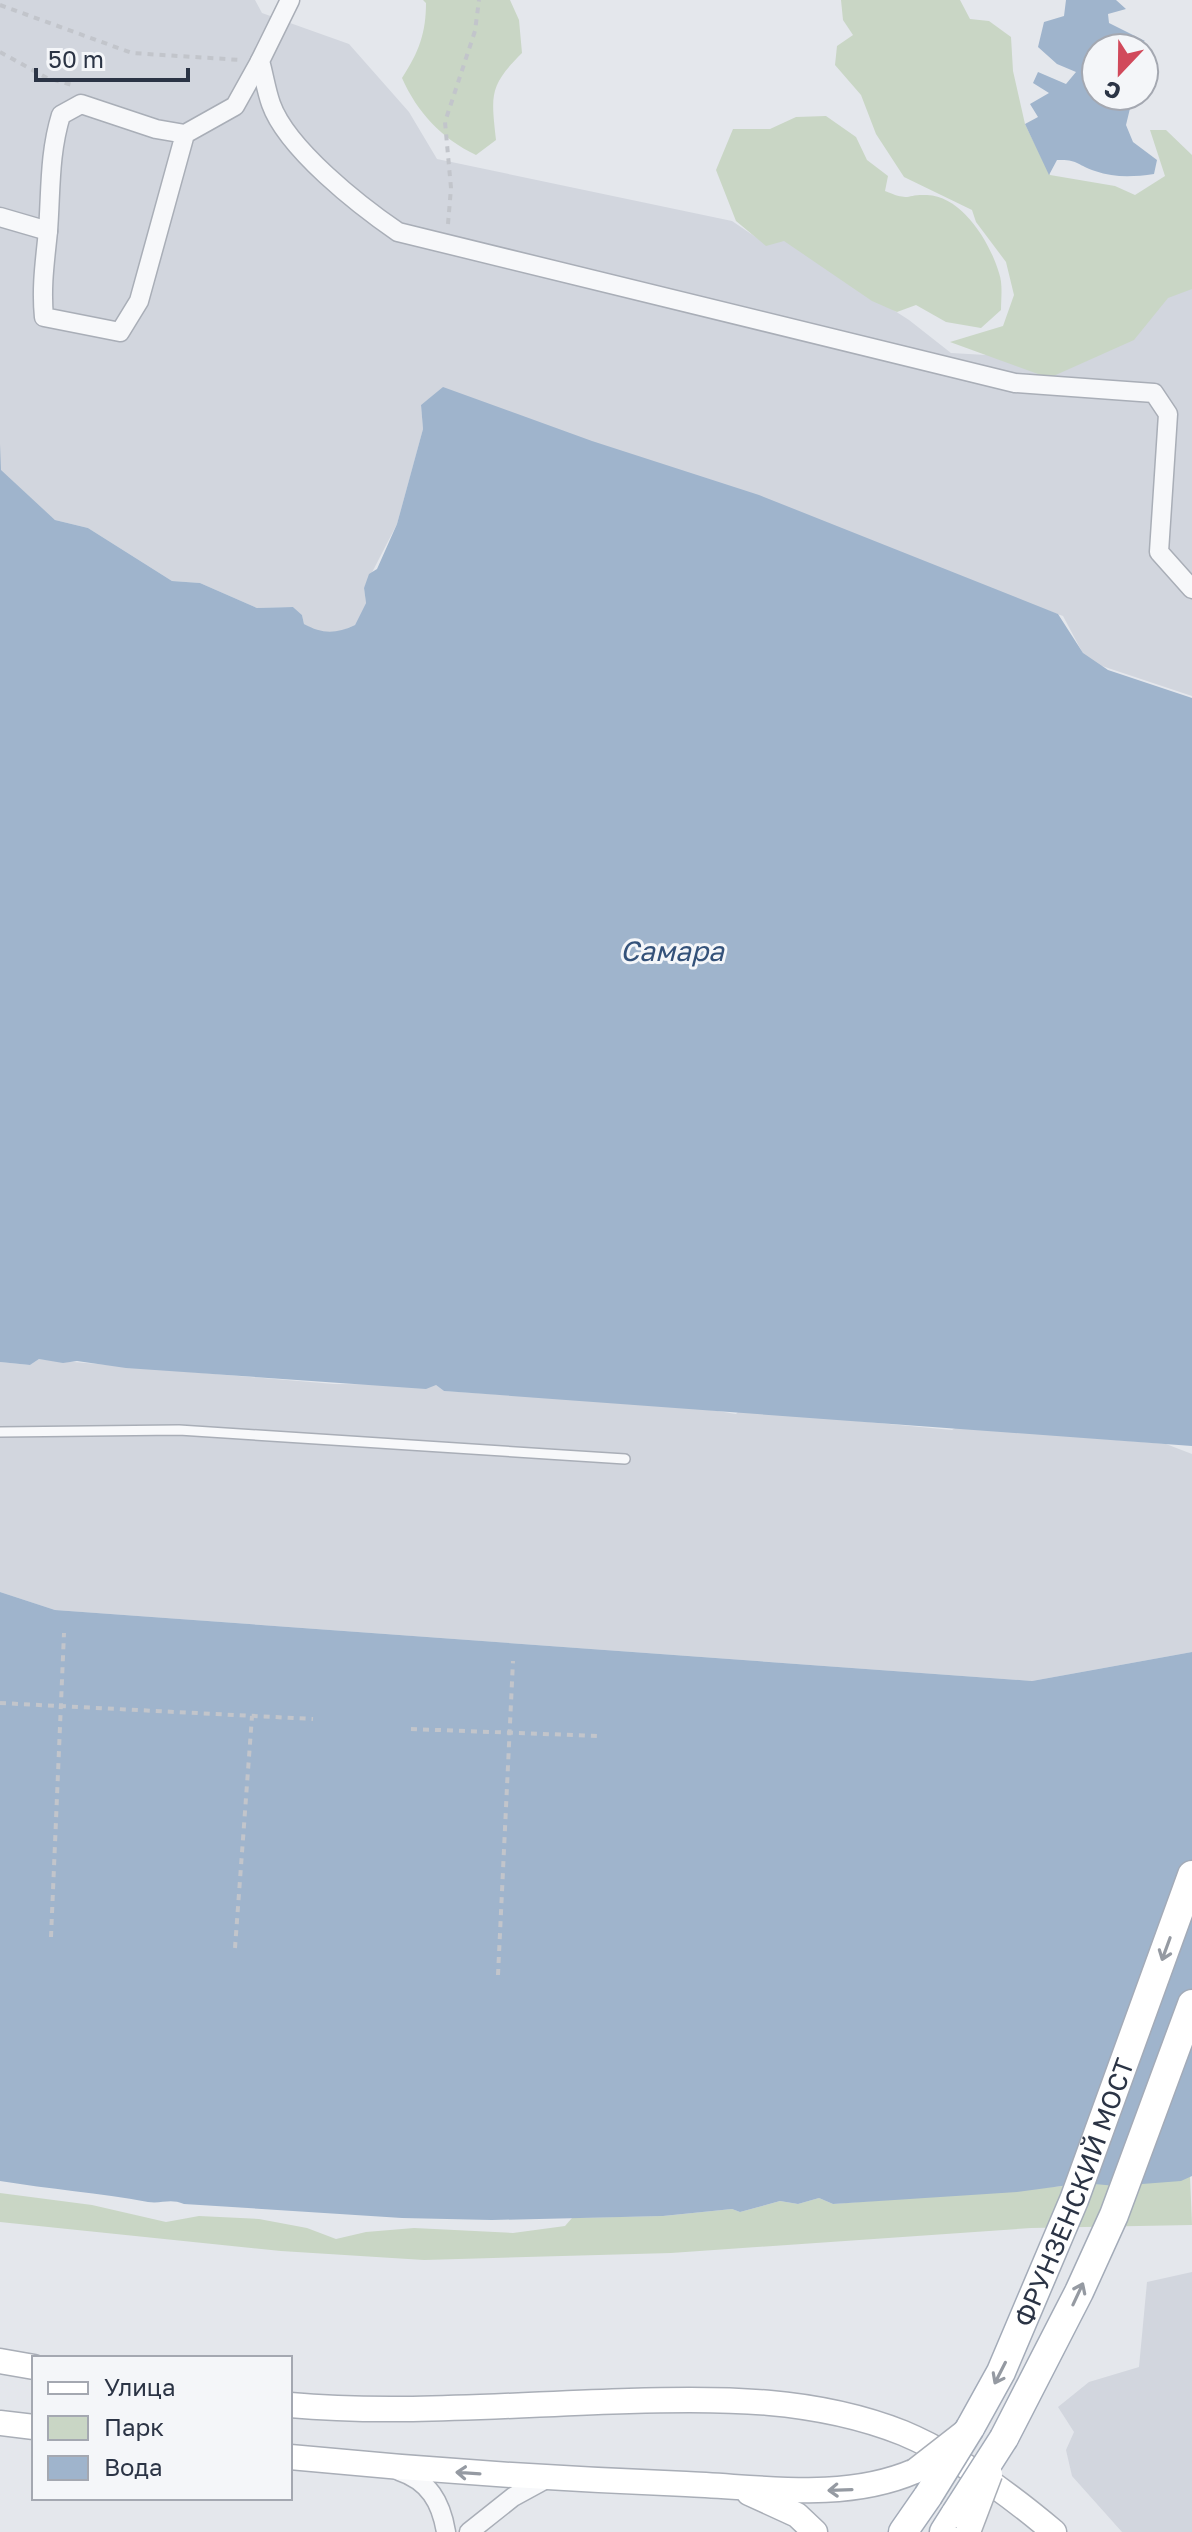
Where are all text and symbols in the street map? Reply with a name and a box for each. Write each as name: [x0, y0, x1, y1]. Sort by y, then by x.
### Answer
scale bar: [36, 32, 188, 82]
north arrow: [1080, 32, 1160, 112]
text: 50 m: [48, 44, 104, 73]
text: С: [1100, 76, 1125, 106]
water label: Самара: [620, 934, 725, 967]
one-way arrow: [1158, 1936, 1172, 1960]
street label: ФРУНЗЕНСКИЙ МОСТ: [1007, 2054, 1140, 2331]
one-way arrow: [1071, 2283, 1086, 2307]
legend: [32, 2356, 292, 2500]
one-way arrow: [991, 2361, 1007, 2385]
text: Улица: [104, 2372, 176, 2401]
text: Парк: [104, 2412, 164, 2441]
text: Вода: [104, 2452, 163, 2481]
one-way arrow: [455, 2465, 482, 2480]
one-way arrow: [827, 2482, 854, 2497]

